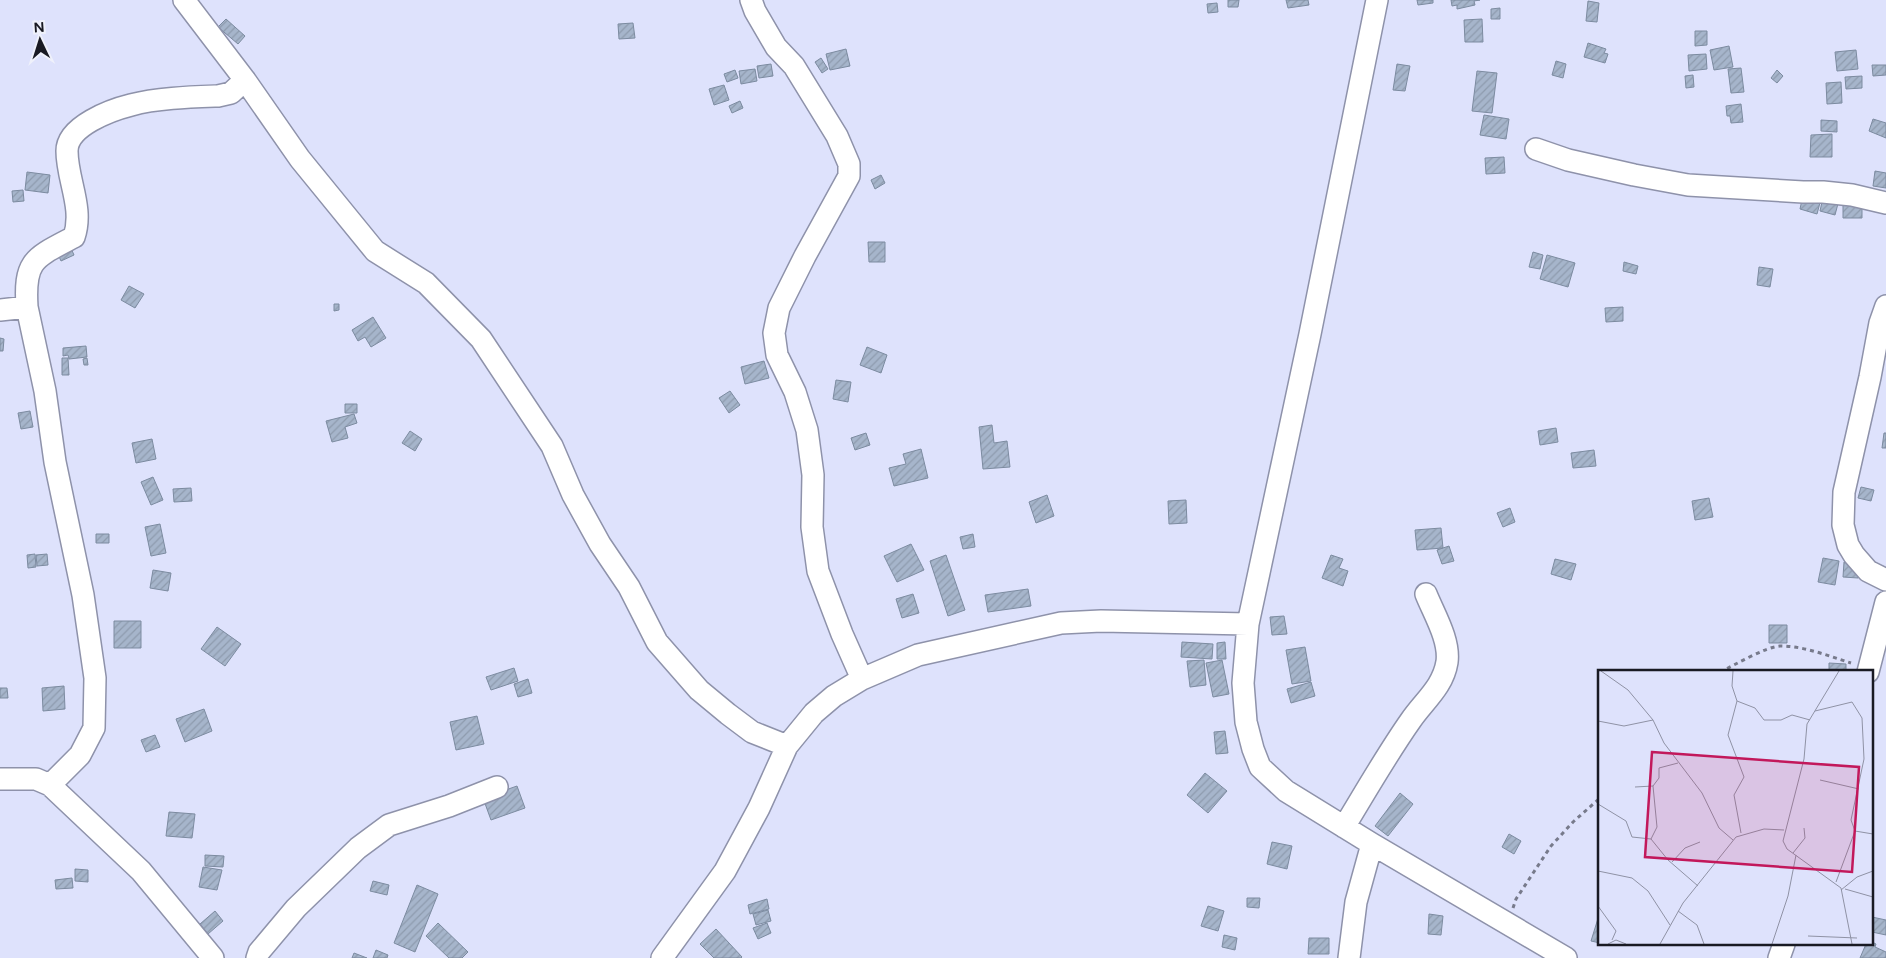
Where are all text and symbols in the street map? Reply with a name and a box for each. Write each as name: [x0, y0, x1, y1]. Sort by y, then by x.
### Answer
north arrow: [15, 15, 65, 65]
text: N: [33, 19, 45, 36]
inset map: [1598, 670, 1874, 946]

